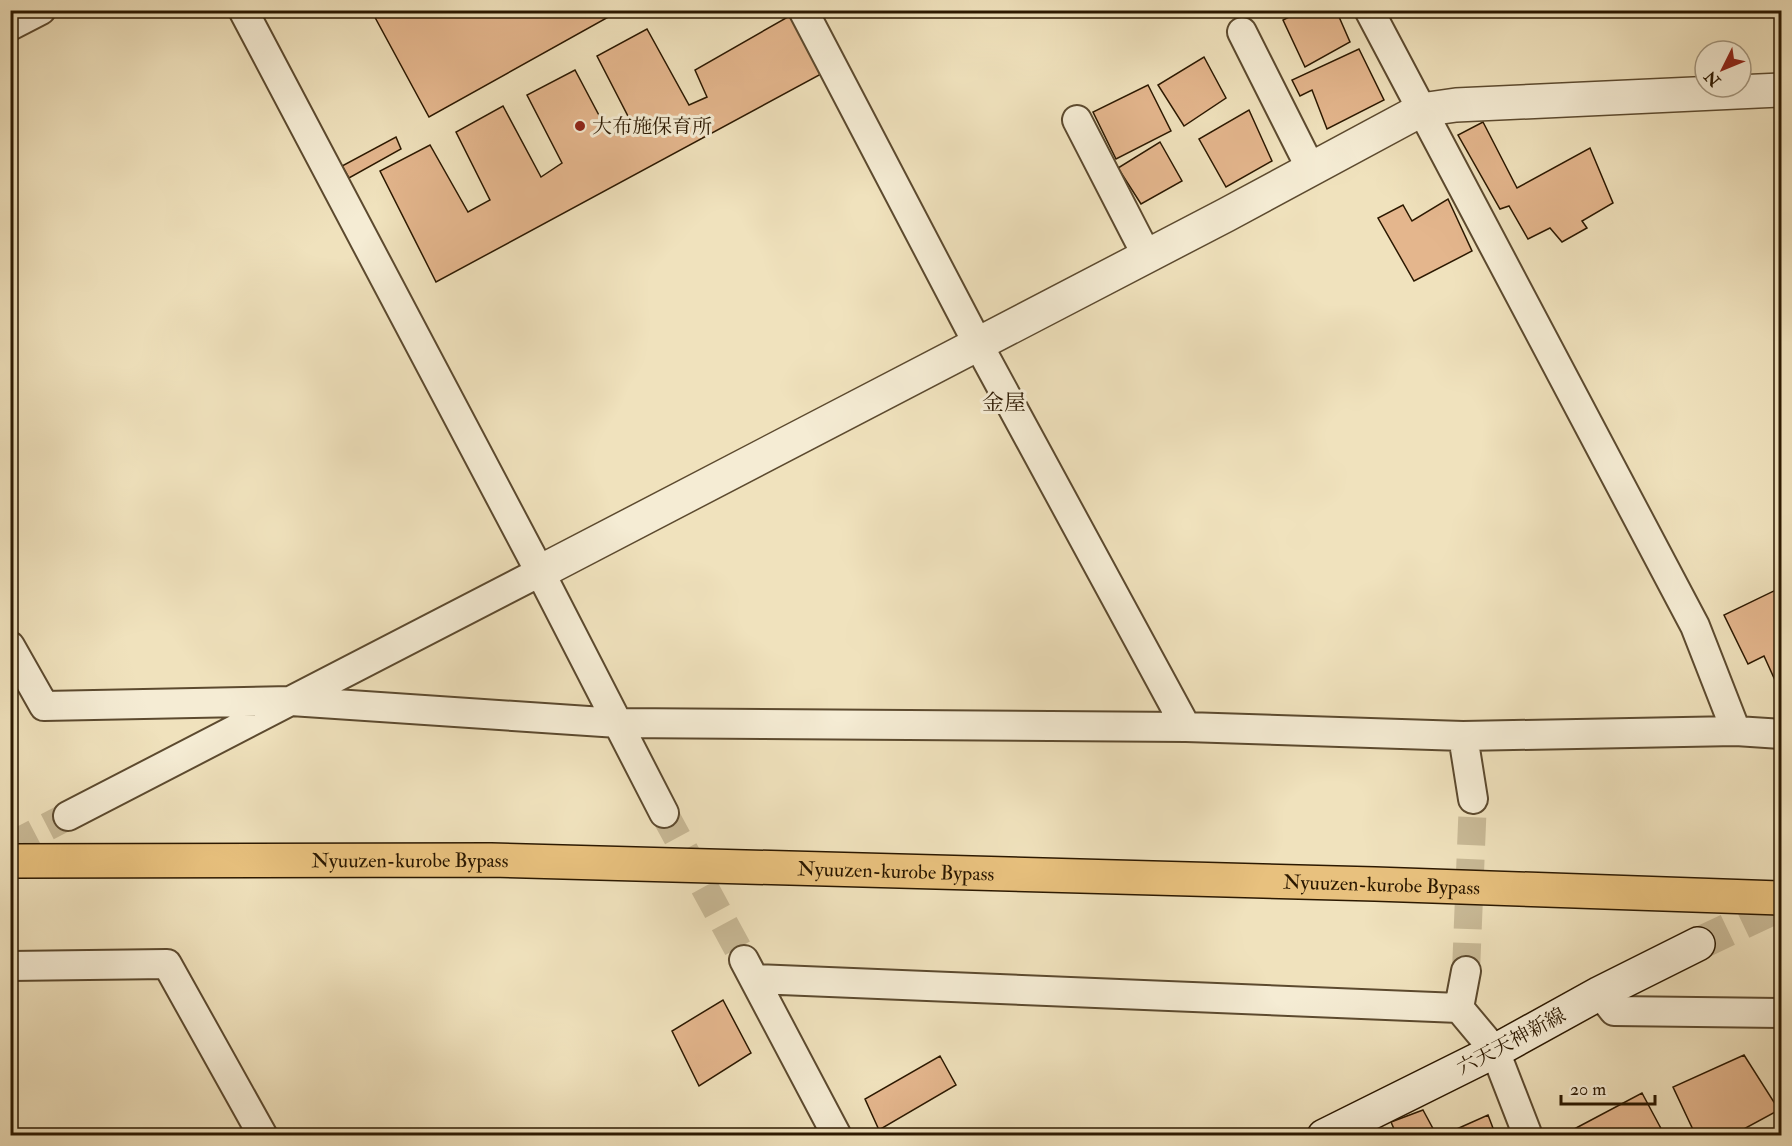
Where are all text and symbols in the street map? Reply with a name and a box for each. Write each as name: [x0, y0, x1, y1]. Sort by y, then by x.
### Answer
north arrow: [1693, 39, 1753, 99]
text: N: [1700, 66, 1726, 91]
place label: 大布施保育所: [592, 114, 712, 139]
marker: 大布施保育所: [573, 119, 587, 133]
district label: 金屋: [982, 389, 1026, 417]
street label: Nyuuzen-kurobe Bypass: [311, 848, 509, 874]
street label: Nyuuzen-kurobe Bypass: [797, 856, 995, 887]
street label: Nyuuzen-kurobe Bypass: [1283, 870, 1481, 901]
street label: 六天天神新線: [1452, 1002, 1570, 1081]
scale bar: [1561, 1068, 1656, 1106]
text: 20 m: [1570, 1078, 1606, 1101]

